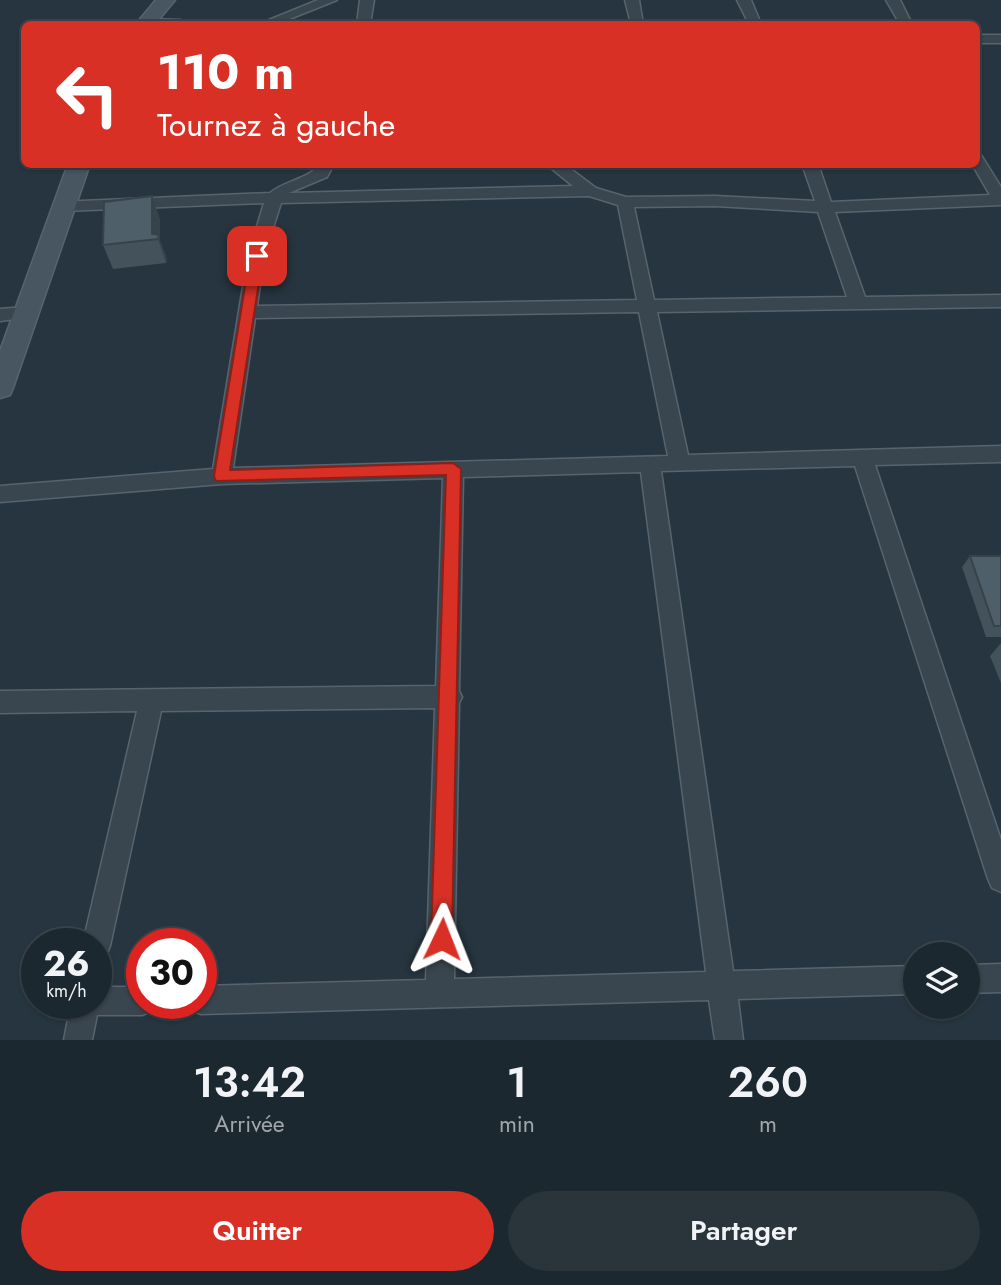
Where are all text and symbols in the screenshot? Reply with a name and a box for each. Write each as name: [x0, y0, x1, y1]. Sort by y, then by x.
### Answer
text: 110 m: [157, 37, 294, 107]
icon: left: [42, 49, 133, 140]
text: Tournez à gauche: [157, 102, 395, 148]
pin: [227, 226, 287, 286]
icon: arrive: [238, 237, 276, 275]
position arrow: [405, 902, 479, 976]
speed limit sign: 30: [126, 928, 217, 1019]
text: 26: [43, 939, 90, 989]
map controls: [903, 942, 980, 1019]
button: layers: [903, 942, 980, 1019]
text: km/h: [46, 978, 87, 1004]
text: 13:42: [193, 1052, 306, 1113]
text: 1: [507, 1052, 527, 1113]
text: 260: [728, 1052, 808, 1113]
text: Arrivée: [214, 1107, 285, 1141]
text: min: [499, 1107, 535, 1141]
text: m: [759, 1107, 777, 1141]
button: Quitter: [21, 1191, 494, 1271]
button: Partager: [508, 1191, 980, 1271]

